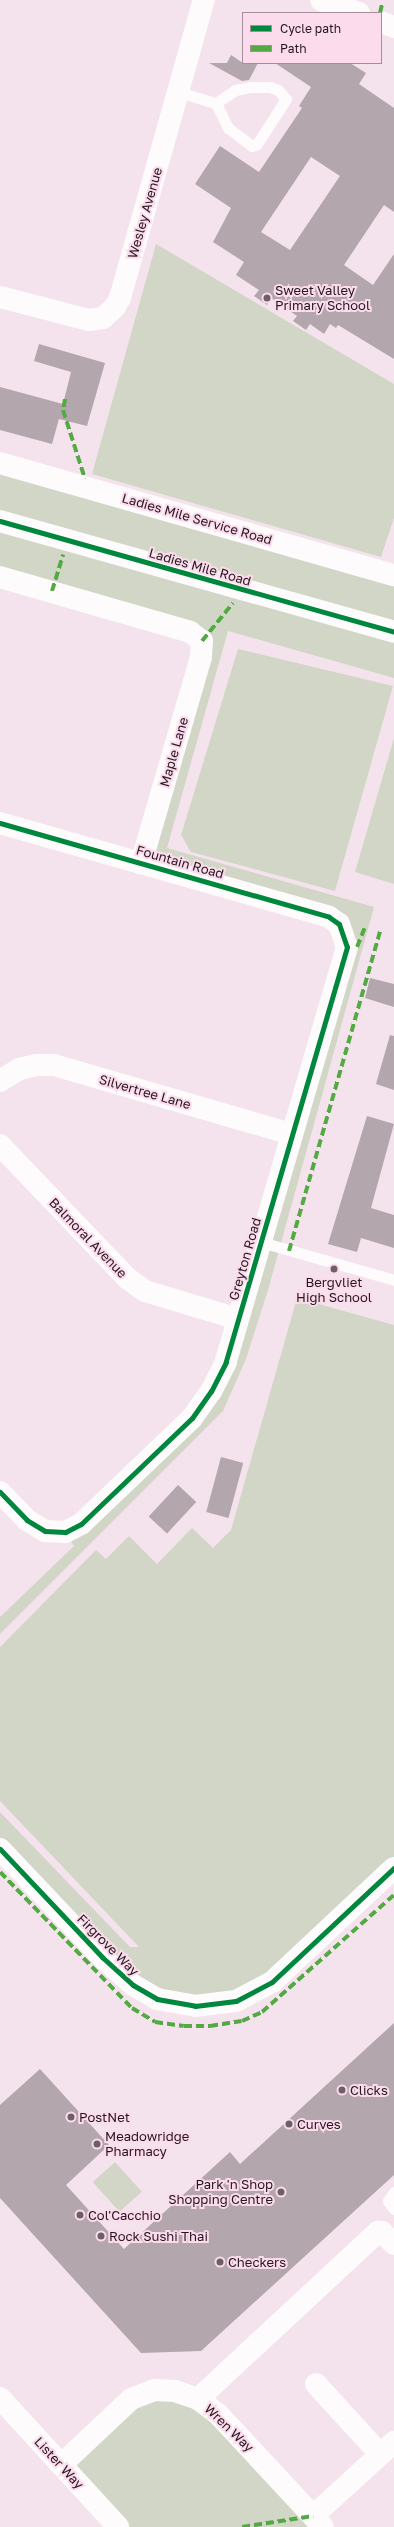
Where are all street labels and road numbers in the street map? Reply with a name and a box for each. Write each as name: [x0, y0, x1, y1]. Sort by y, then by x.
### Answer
street label: Wesley Avenue: [125, 166, 165, 260]
street label: Ladies Mile Service Road: [120, 490, 274, 548]
street label: Ladies Mile Road: [147, 545, 253, 589]
street label: Maple Lane: [157, 715, 191, 789]
street label: Fountain Road: [134, 842, 226, 882]
street label: Silvertree Lane: [97, 1071, 193, 1113]
street label: Balmoral Avenue: [46, 1195, 130, 1281]
street label: Greyton Road: [226, 1216, 264, 1302]
street label: Firgrove Way: [74, 1911, 142, 1979]
street label: Wren Way: [201, 2401, 257, 2455]
street label: Lister Way: [31, 2434, 87, 2492]

